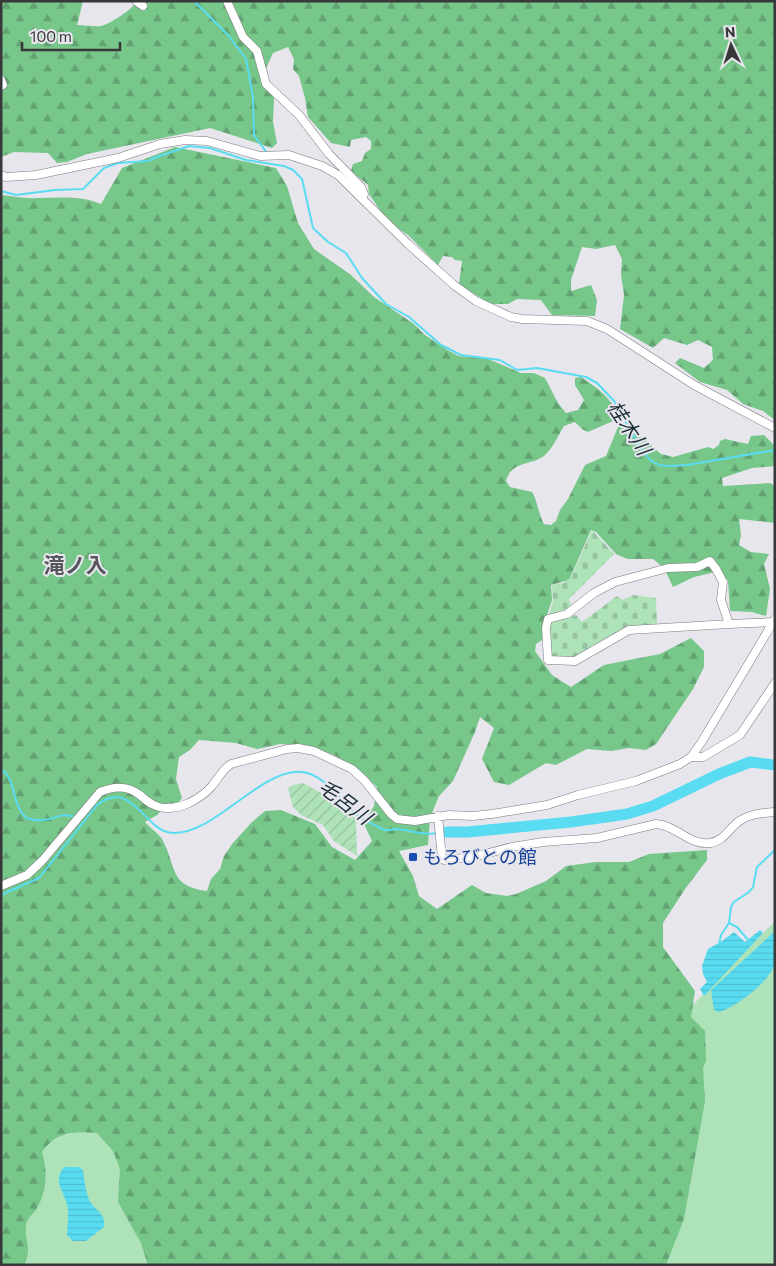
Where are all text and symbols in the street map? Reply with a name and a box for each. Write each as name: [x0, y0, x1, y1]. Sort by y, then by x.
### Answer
scale bar: [22, 20, 120, 52]
north arrow: [706, 20, 756, 70]
text: N: [724, 23, 736, 40]
text: 100 m: [30, 27, 72, 45]
water label: 桂木川: [603, 396, 658, 461]
district label: 滝ノ入: [44, 552, 107, 577]
water label: 毛呂川: [314, 774, 378, 830]
place label: もろびとの館: [423, 845, 537, 868]
marker: もろびとの館: [407, 851, 419, 863]

